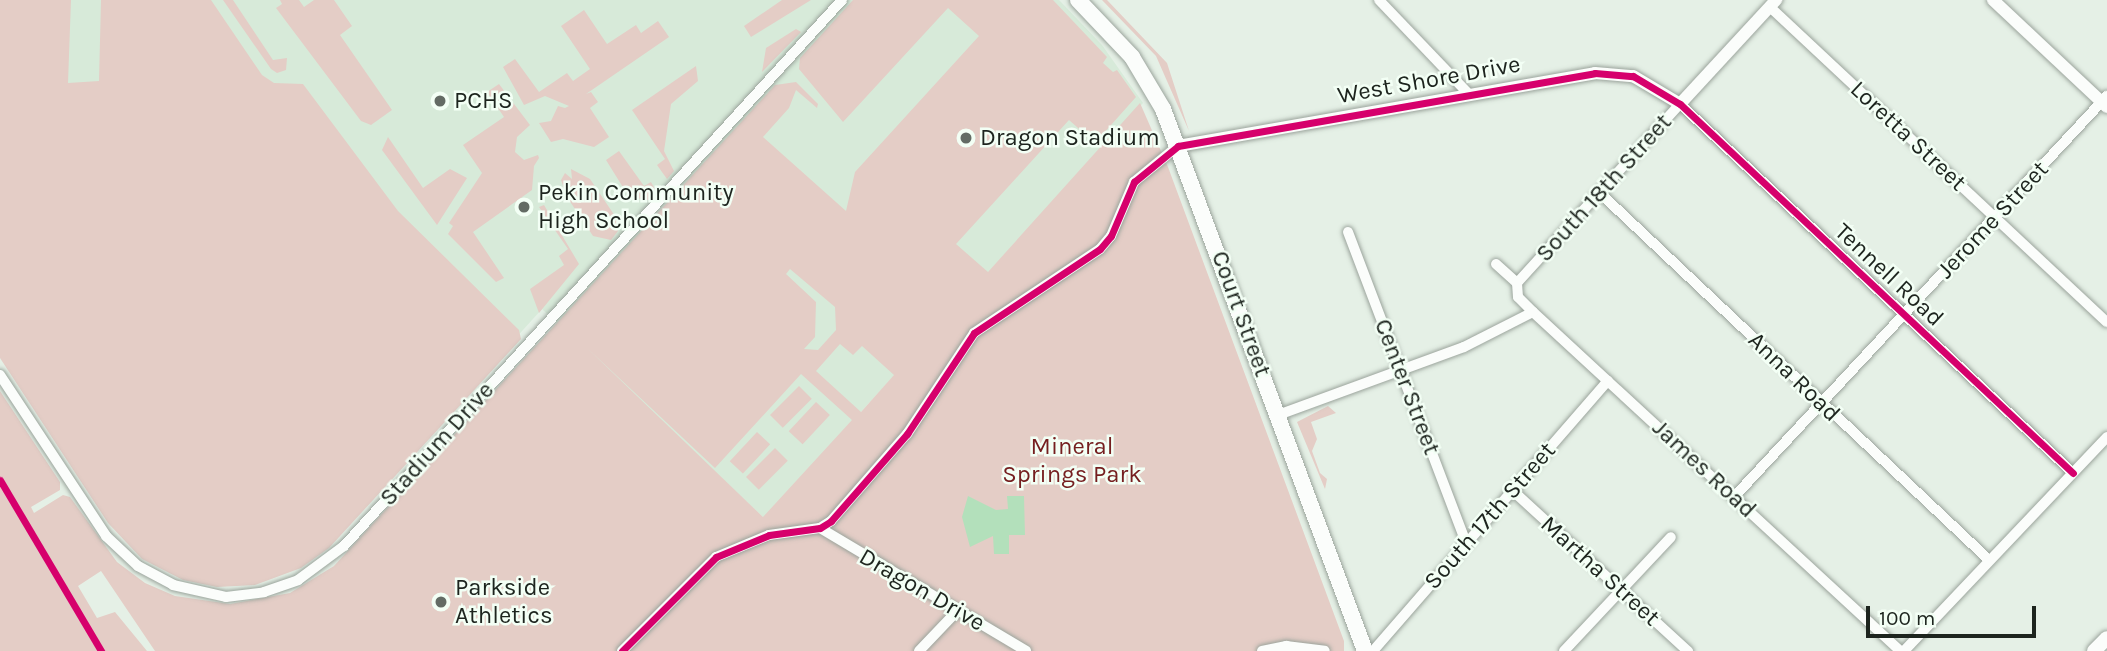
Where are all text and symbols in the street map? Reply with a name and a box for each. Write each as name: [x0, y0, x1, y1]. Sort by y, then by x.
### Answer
street label: West Shore Drive: [1335, 50, 1523, 110]
street label: Loretta Street: [1844, 75, 1972, 197]
place label: PCHS: [454, 87, 513, 115]
marker: PCHS: [432, 93, 448, 109]
street label: South 18th Street: [1530, 108, 1678, 268]
place label: Dragon Stadium: [980, 124, 1160, 152]
marker: Dragon Stadium: [958, 130, 974, 146]
street label: Jerome Street: [1931, 155, 2055, 285]
place label: Pekin Community High School: [538, 179, 734, 235]
marker: Pekin Community High School: [516, 199, 532, 215]
street label: Tennell Road: [1829, 217, 1949, 333]
street label: Court Street: [1205, 247, 1277, 381]
street label: Center Street: [1368, 315, 1446, 459]
street label: Anna Road: [1742, 326, 1846, 428]
street label: Stadium Drive: [374, 376, 500, 512]
street label: James Road: [1646, 414, 1762, 524]
park label: Mineral Springs Park: [1002, 433, 1142, 489]
street label: South 17th Street: [1418, 436, 1562, 596]
street label: Martha Street: [1534, 510, 1666, 632]
street label: Dragon Drive: [854, 542, 990, 638]
place label: Parkside Athletics: [455, 574, 553, 630]
scale bar: [1869, 592, 2039, 636]
marker: Parkside Athletics: [433, 594, 449, 610]
text: 100 m: [1879, 606, 1936, 630]

